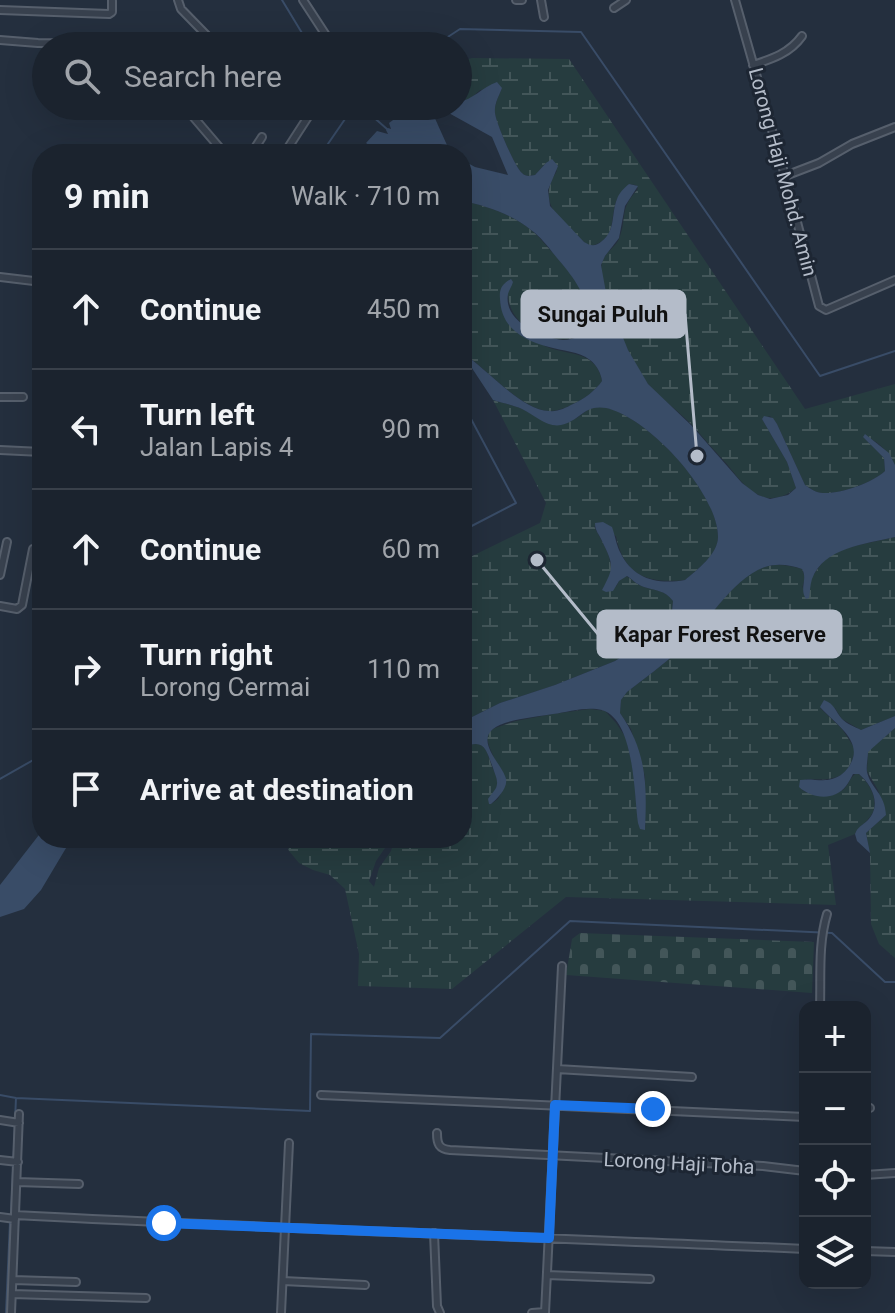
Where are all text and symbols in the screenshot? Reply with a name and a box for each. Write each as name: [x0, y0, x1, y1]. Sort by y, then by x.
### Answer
search box: [32, 32, 472, 120]
icon: search: [60, 54, 104, 98]
text: Search here: [124, 59, 282, 94]
street label: Lorong Haji Mohd. Amin: [744, 65, 822, 279]
text: 9 min: [64, 176, 149, 216]
text: Walk · 710 m: [291, 181, 440, 211]
icon: ahead: [64, 287, 108, 331]
callout: Sungai Puluh: [522, 291, 685, 337]
text: Continue: [140, 292, 261, 327]
text: 450 m: [367, 294, 440, 324]
text: Sungai Puluh: [538, 302, 668, 327]
text: Turn left: [140, 397, 255, 432]
icon: left: [64, 407, 108, 451]
text: 90 m: [382, 414, 440, 444]
text: Jalan Lapis 4: [140, 432, 293, 462]
icon: ahead: [64, 527, 108, 571]
text: Continue: [140, 532, 261, 567]
text: 60 m: [382, 534, 440, 564]
callout: Kapar Forest Reserve: [598, 611, 841, 657]
text: Kapar Forest Reserve: [614, 622, 826, 647]
text: Turn right: [140, 637, 273, 672]
icon: right: [64, 647, 108, 691]
text: 110 m: [367, 654, 440, 684]
text: Lorong Cermai: [140, 672, 310, 702]
icon: arrive: [64, 767, 108, 811]
text: Arrive at destination: [140, 772, 414, 807]
map controls: [799, 1001, 871, 1289]
button: +: [799, 1001, 871, 1073]
button: −: [799, 1073, 871, 1145]
route end: [635, 1091, 671, 1127]
button: locate: [799, 1145, 871, 1217]
street label: Lorong Haji Toha: [603, 1147, 755, 1179]
route start: [146, 1205, 182, 1241]
button: layers: [799, 1217, 871, 1289]

